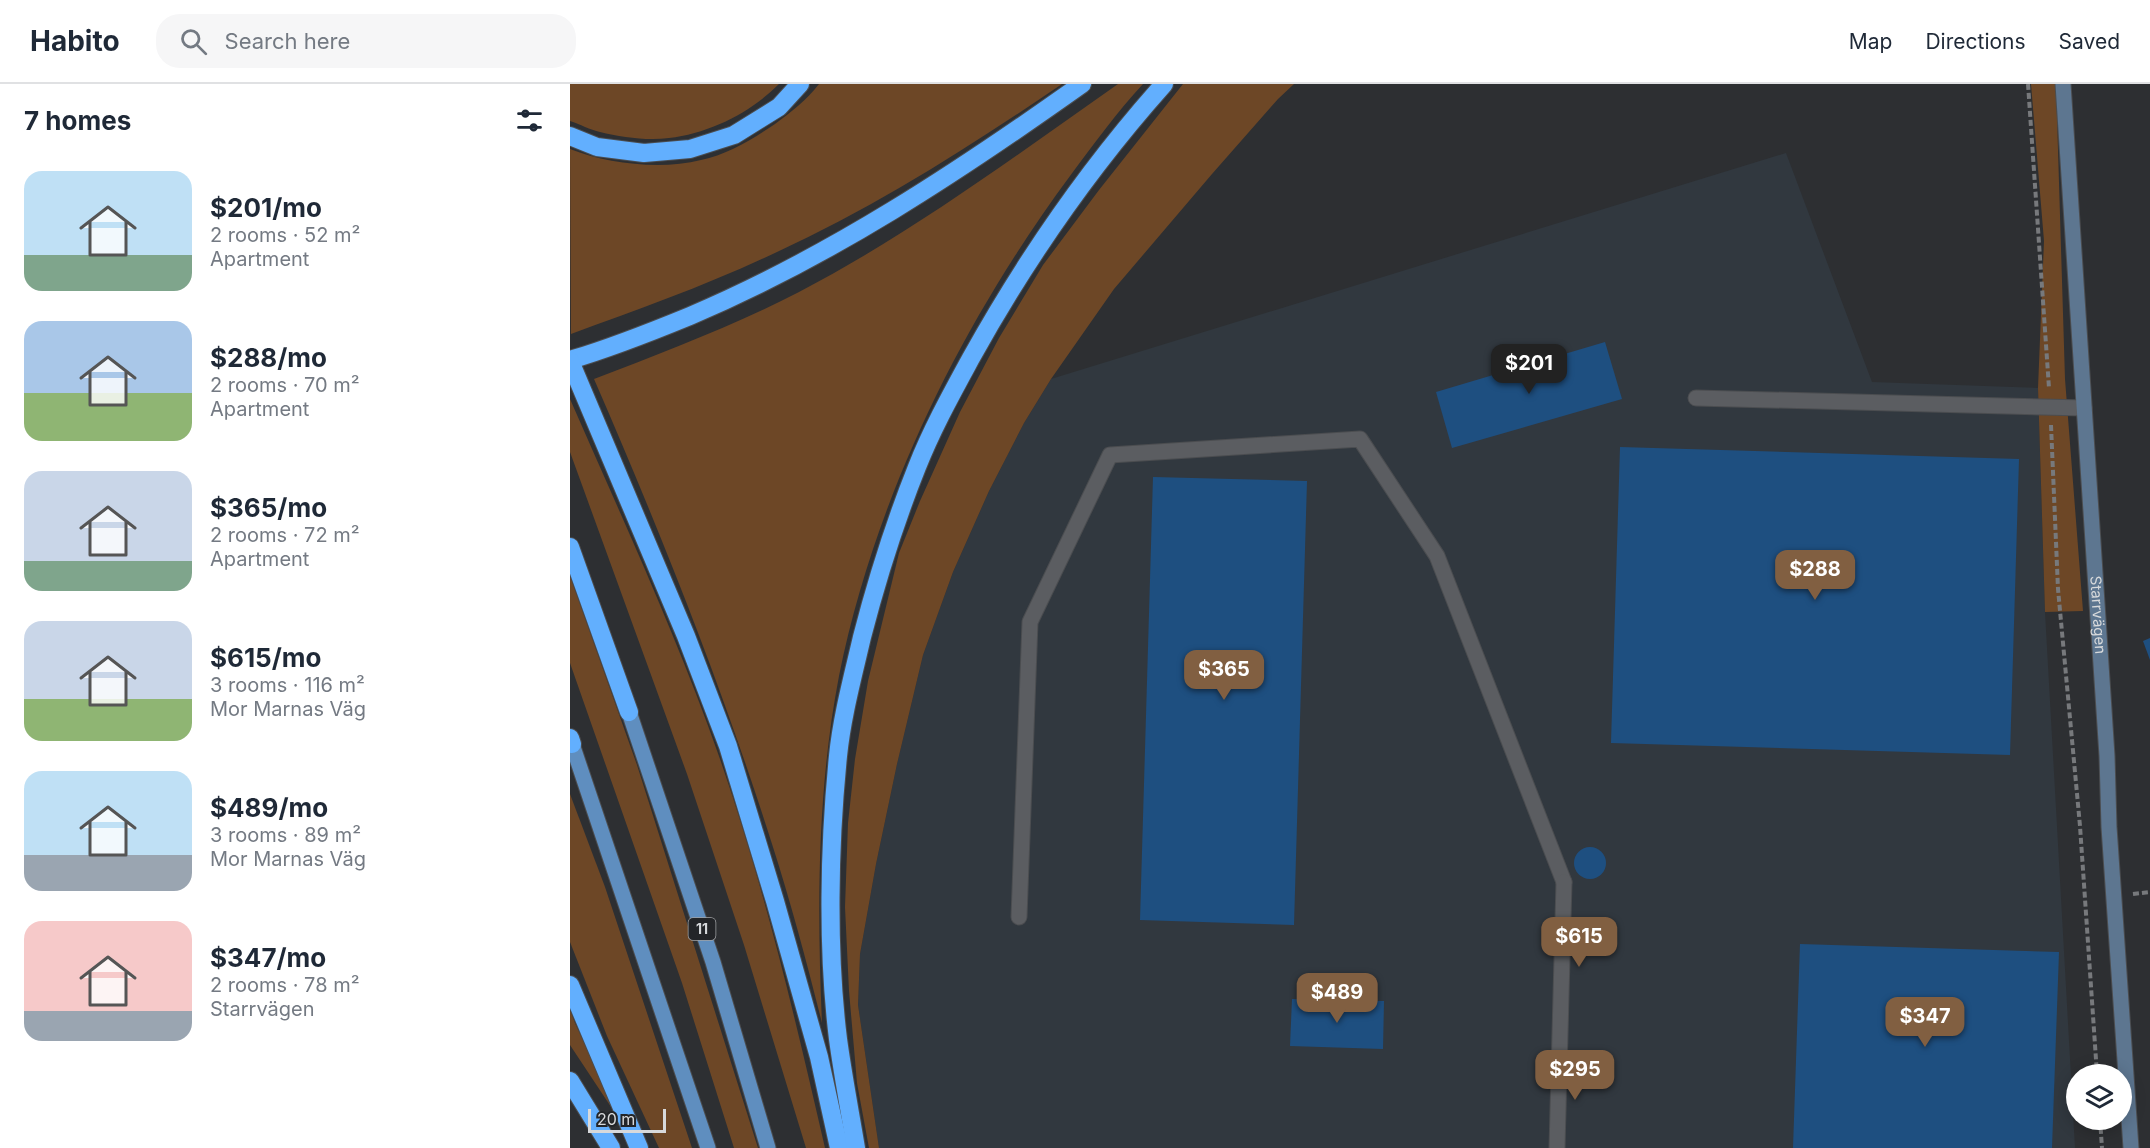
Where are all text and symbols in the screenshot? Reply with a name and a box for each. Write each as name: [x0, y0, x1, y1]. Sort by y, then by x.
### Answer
search box: [156, 14, 576, 68]
text: Habito: [30, 24, 120, 58]
icon: search: [177, 25, 210, 58]
text: Search here: [225, 28, 350, 54]
text: Map: [1849, 29, 1892, 54]
text: Directions: [1925, 29, 2026, 54]
text: Saved: [2059, 29, 2120, 54]
icon: filters: [513, 104, 546, 137]
text: 7 homes: [24, 105, 131, 136]
text: $201/mo: [210, 192, 322, 223]
icon: home: [72, 195, 144, 267]
text: 2 rooms · 52 m²: [210, 223, 360, 247]
text: Apartment: [210, 247, 309, 271]
text: $288/mo: [210, 342, 327, 373]
pin: $201: [1493, 344, 1565, 395]
icon: home: [72, 345, 144, 417]
text: $201: [1505, 351, 1553, 375]
text: 2 rooms · 70 m²: [210, 373, 360, 397]
text: Apartment: [210, 397, 309, 421]
text: $365/mo: [210, 492, 327, 523]
icon: home: [72, 495, 144, 567]
text: 2 rooms · 72 m²: [210, 523, 360, 547]
text: Apartment: [210, 547, 309, 571]
pin: $288: [1779, 550, 1851, 601]
text: $288: [1789, 557, 1841, 581]
street label: Starrvägen: [2086, 575, 2110, 655]
text: $615/mo: [210, 642, 322, 673]
icon: home: [72, 645, 144, 717]
pin: $365: [1188, 650, 1260, 701]
text: $365: [1198, 657, 1250, 681]
text: 3 rooms · 116 m²: [210, 673, 365, 697]
text: Mor Marnas Väg: [210, 697, 366, 721]
text: $489/mo: [210, 792, 328, 823]
icon: home: [72, 795, 144, 867]
text: 3 rooms · 89 m²: [210, 823, 361, 847]
text: Mor Marnas Väg: [210, 847, 366, 871]
pin: $615: [1543, 917, 1615, 968]
road number: 11: [688, 918, 716, 940]
text: $615: [1555, 924, 1603, 948]
text: $347/mo: [210, 942, 326, 973]
icon: home: [72, 945, 144, 1017]
text: 2 rooms · 78 m²: [210, 973, 359, 997]
pin: $489: [1301, 973, 1373, 1024]
text: $489: [1311, 980, 1363, 1004]
text: Starrvägen: [210, 997, 315, 1021]
pin: $347: [1889, 997, 1961, 1048]
text: $347: [1899, 1004, 1951, 1028]
pin: $295: [1539, 1050, 1611, 1101]
text: $295: [1549, 1057, 1601, 1081]
map controls: [2066, 1064, 2132, 1130]
button: layers: [2066, 1064, 2132, 1130]
scale bar: [588, 1106, 666, 1134]
text: 20 m: [597, 1109, 635, 1129]

